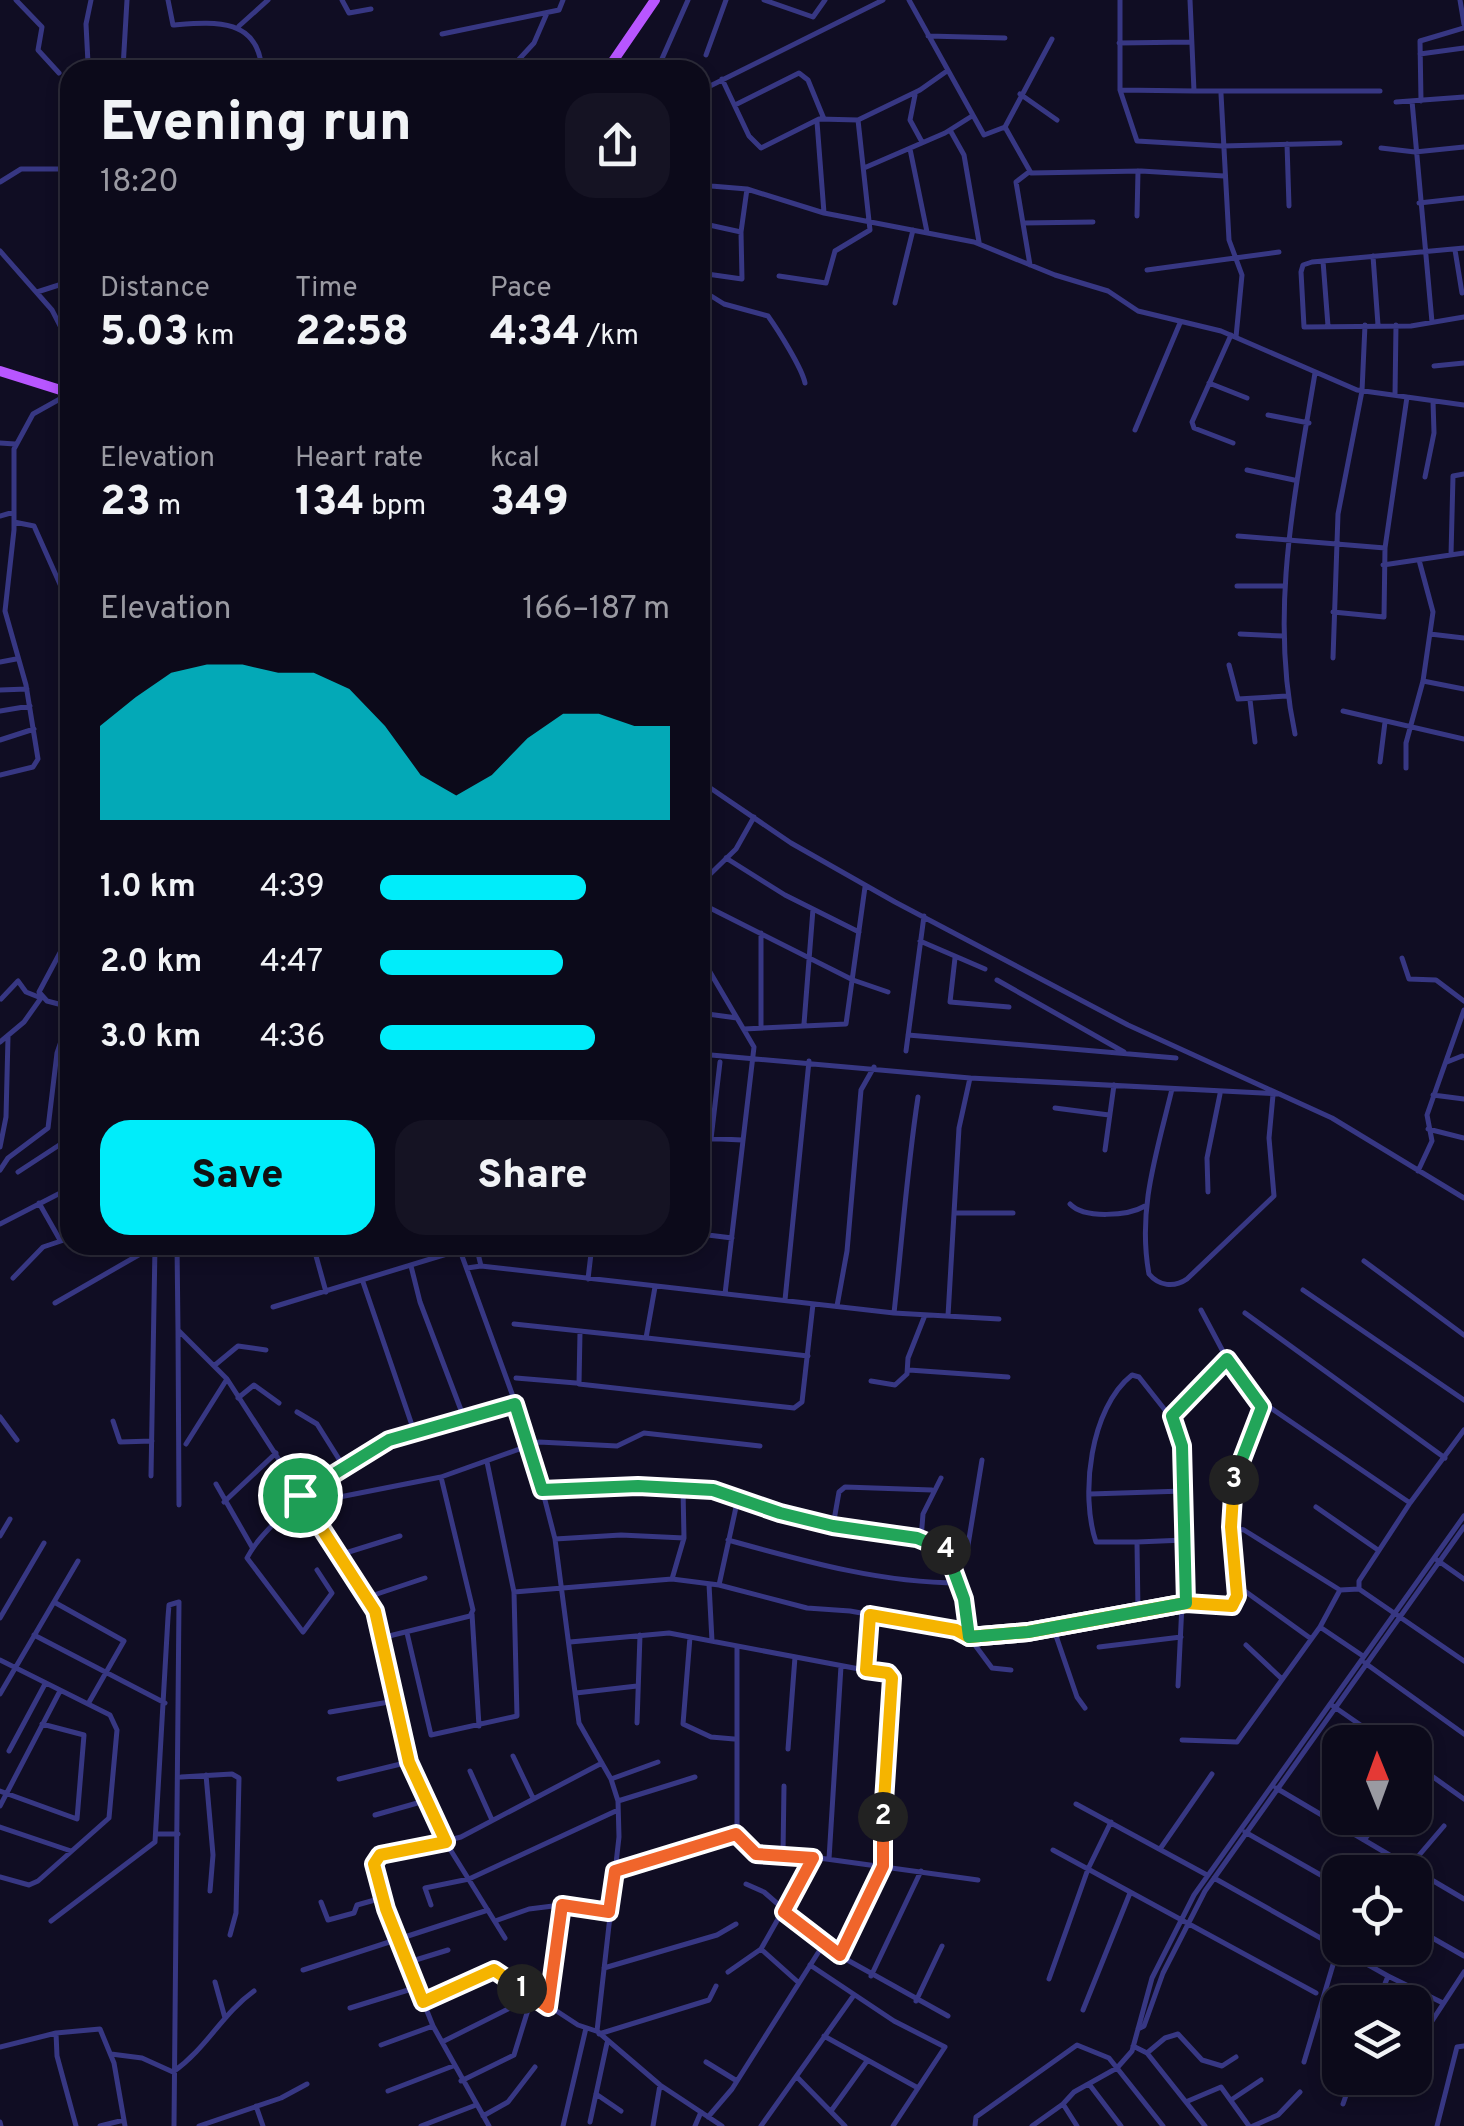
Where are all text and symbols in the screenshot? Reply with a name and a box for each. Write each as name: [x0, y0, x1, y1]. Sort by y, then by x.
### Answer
text: Evening run: [100, 90, 412, 160]
button: share: [565, 93, 670, 198]
text: 18:20: [100, 163, 179, 203]
text: Distance: [100, 271, 210, 307]
text: Time: [295, 271, 358, 307]
text: Pace: [490, 271, 552, 307]
text: 5.03: [100, 307, 189, 360]
text: 22:58: [295, 307, 409, 360]
text: 4:34: [490, 307, 580, 360]
text: km: [189, 319, 234, 355]
text: /km: [580, 319, 639, 355]
text: Elevation: [100, 441, 215, 477]
text: Heart rate: [295, 441, 423, 477]
text: kcal: [490, 441, 540, 477]
text: 23: [100, 477, 151, 530]
text: 134: [295, 477, 365, 530]
text: 349: [490, 477, 569, 530]
text: m: [151, 489, 181, 525]
text: bpm: [365, 489, 426, 525]
text: Elevation: [100, 590, 232, 630]
text: 166–187 m: [522, 590, 670, 630]
text: 1.0 km: [100, 868, 196, 908]
text: 4:39: [260, 868, 325, 908]
text: 2.0 km: [100, 943, 202, 983]
text: 4:47: [260, 943, 323, 983]
text: 3.0 km: [100, 1018, 201, 1058]
text: 4:36: [260, 1018, 325, 1058]
button: Save: [100, 1120, 375, 1235]
button: Share: [395, 1120, 670, 1235]
pin: [258, 1453, 343, 1538]
pin: 3: [1209, 1455, 1259, 1505]
text: 3: [1226, 1462, 1242, 1498]
icon: arrive: [273, 1468, 328, 1523]
pin: 4: [921, 1525, 971, 1575]
text: 4: [937, 1532, 955, 1568]
north arrow: [1322, 1725, 1432, 1835]
map controls: [1322, 1725, 1432, 2095]
pin: 2: [858, 1792, 908, 1842]
text: 2: [874, 1799, 892, 1835]
button: locate: [1322, 1855, 1432, 1965]
pin: 1: [497, 1964, 547, 2014]
text: 1: [516, 1971, 528, 2007]
button: layers: [1322, 1985, 1432, 2095]

